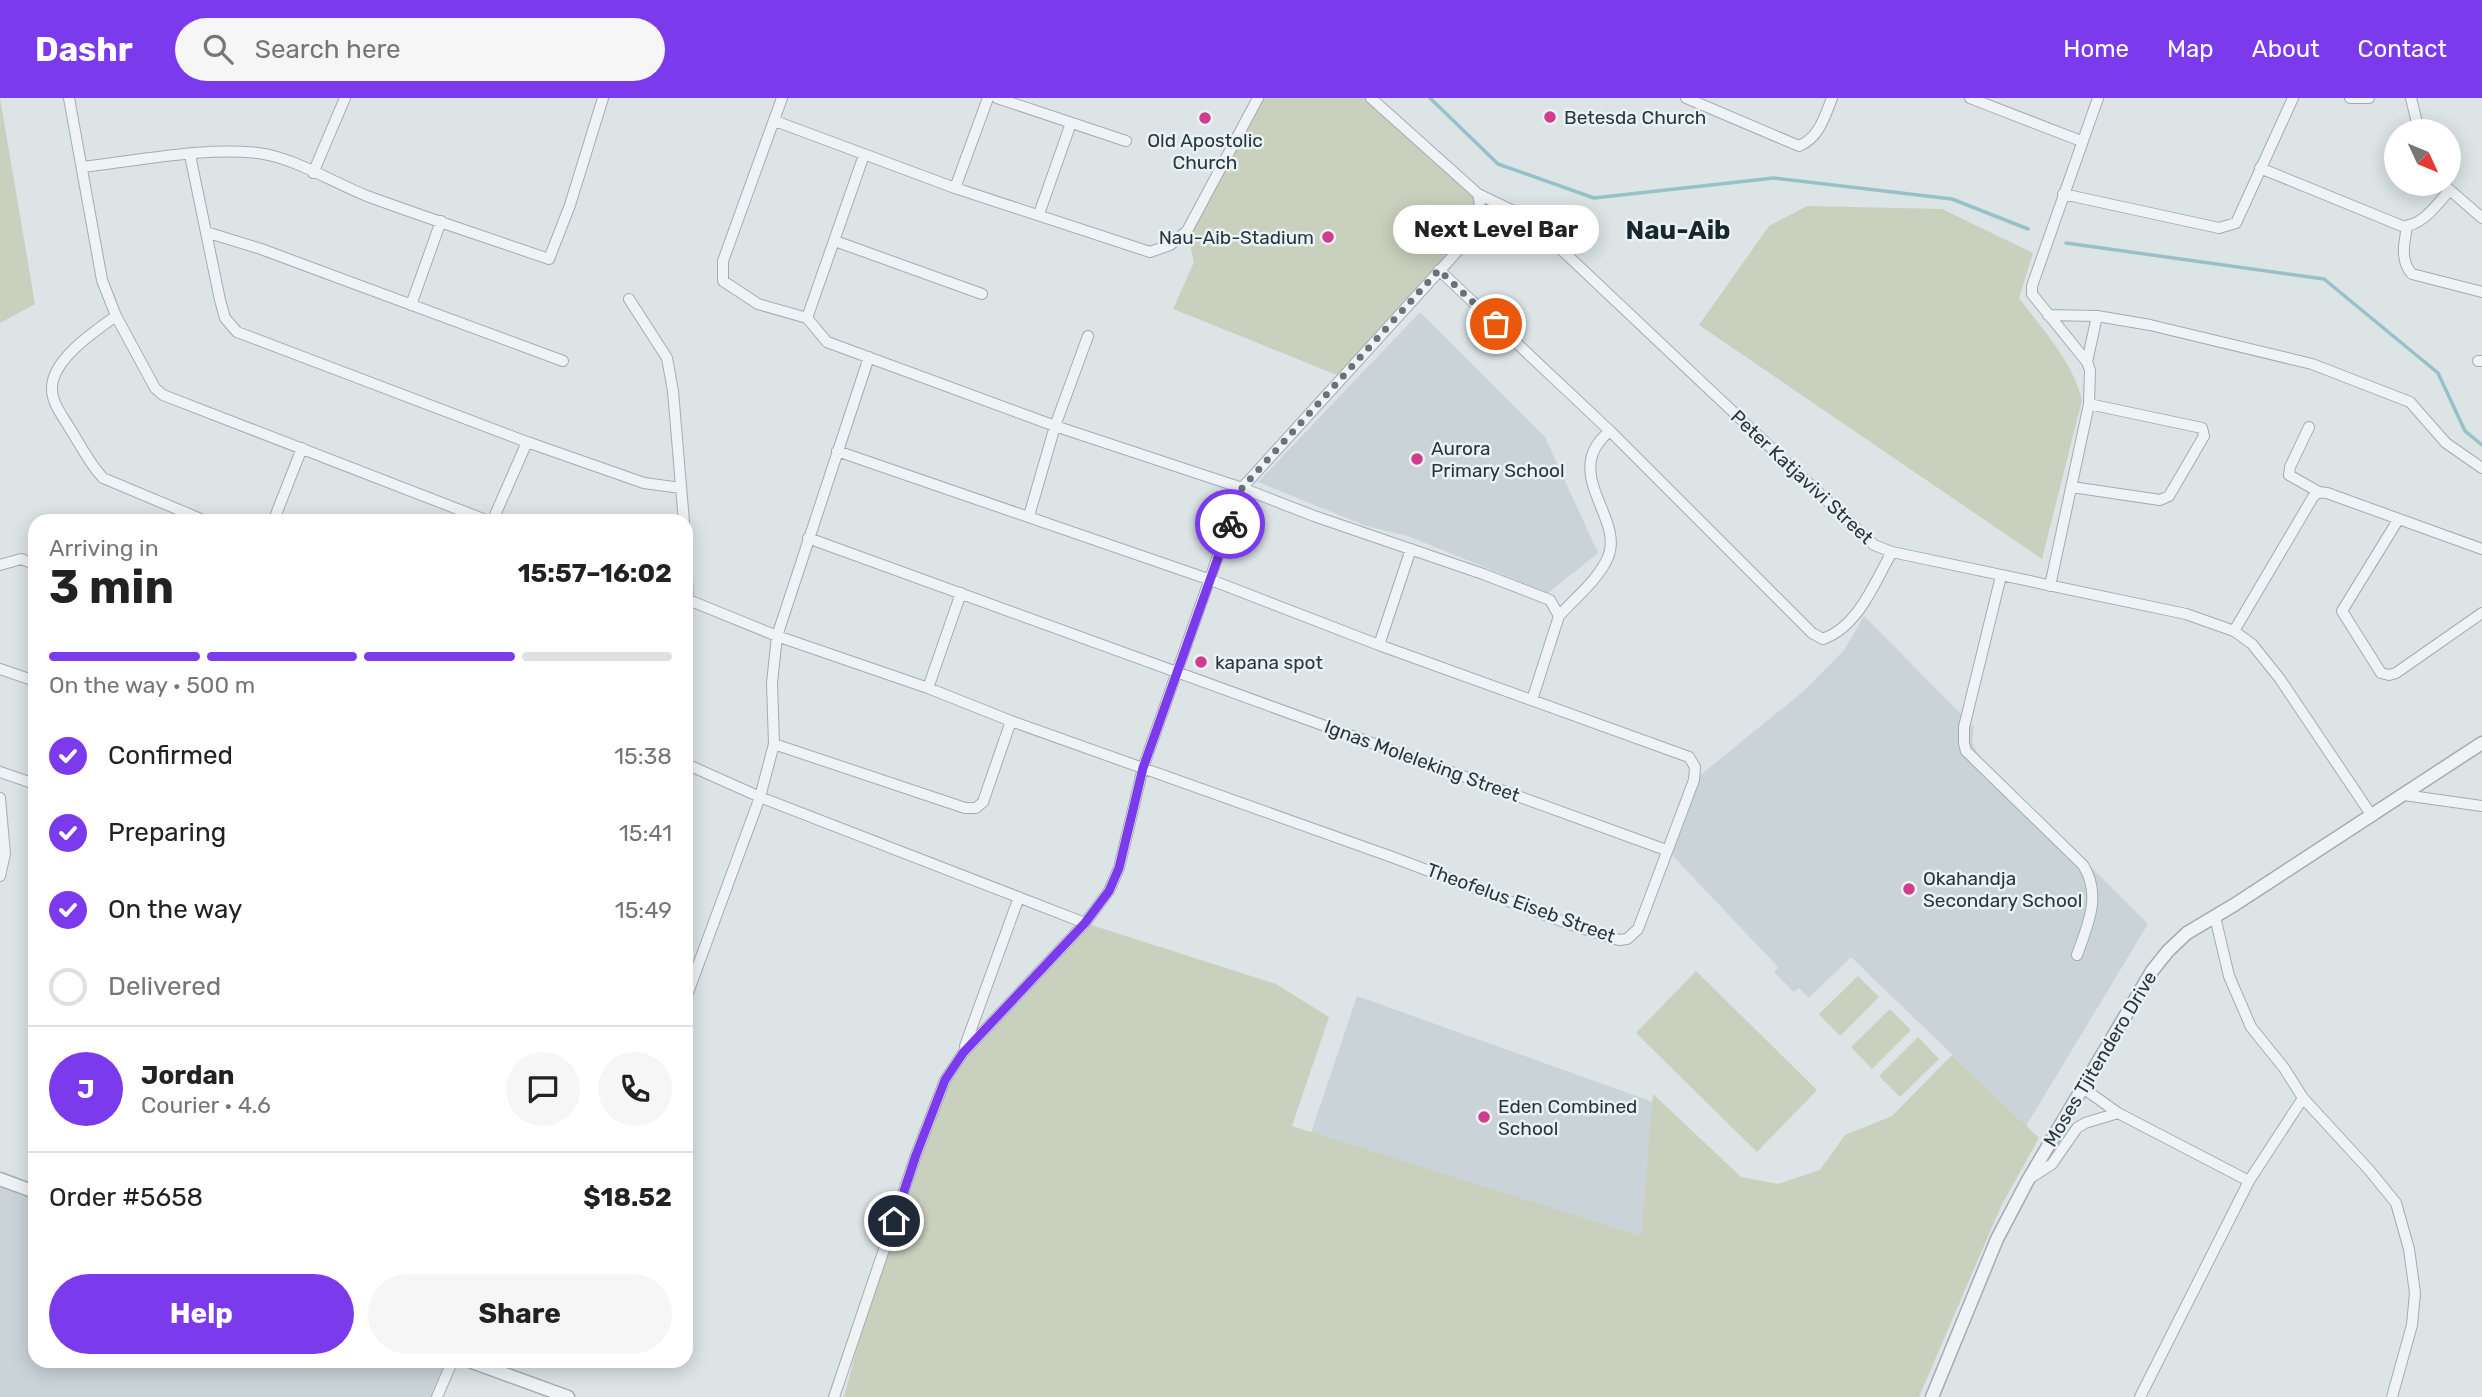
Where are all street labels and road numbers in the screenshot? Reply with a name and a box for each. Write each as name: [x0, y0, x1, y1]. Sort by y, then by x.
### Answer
street label: Peter Katjavivi Street: [1726, 405, 1878, 549]
street label: Ignas Moleleking Street: [1321, 715, 1523, 807]
street label: Theofelus Eiseb Street: [1424, 858, 1619, 948]
street label: Moses Tjitendero Drive: [2039, 967, 2161, 1151]

